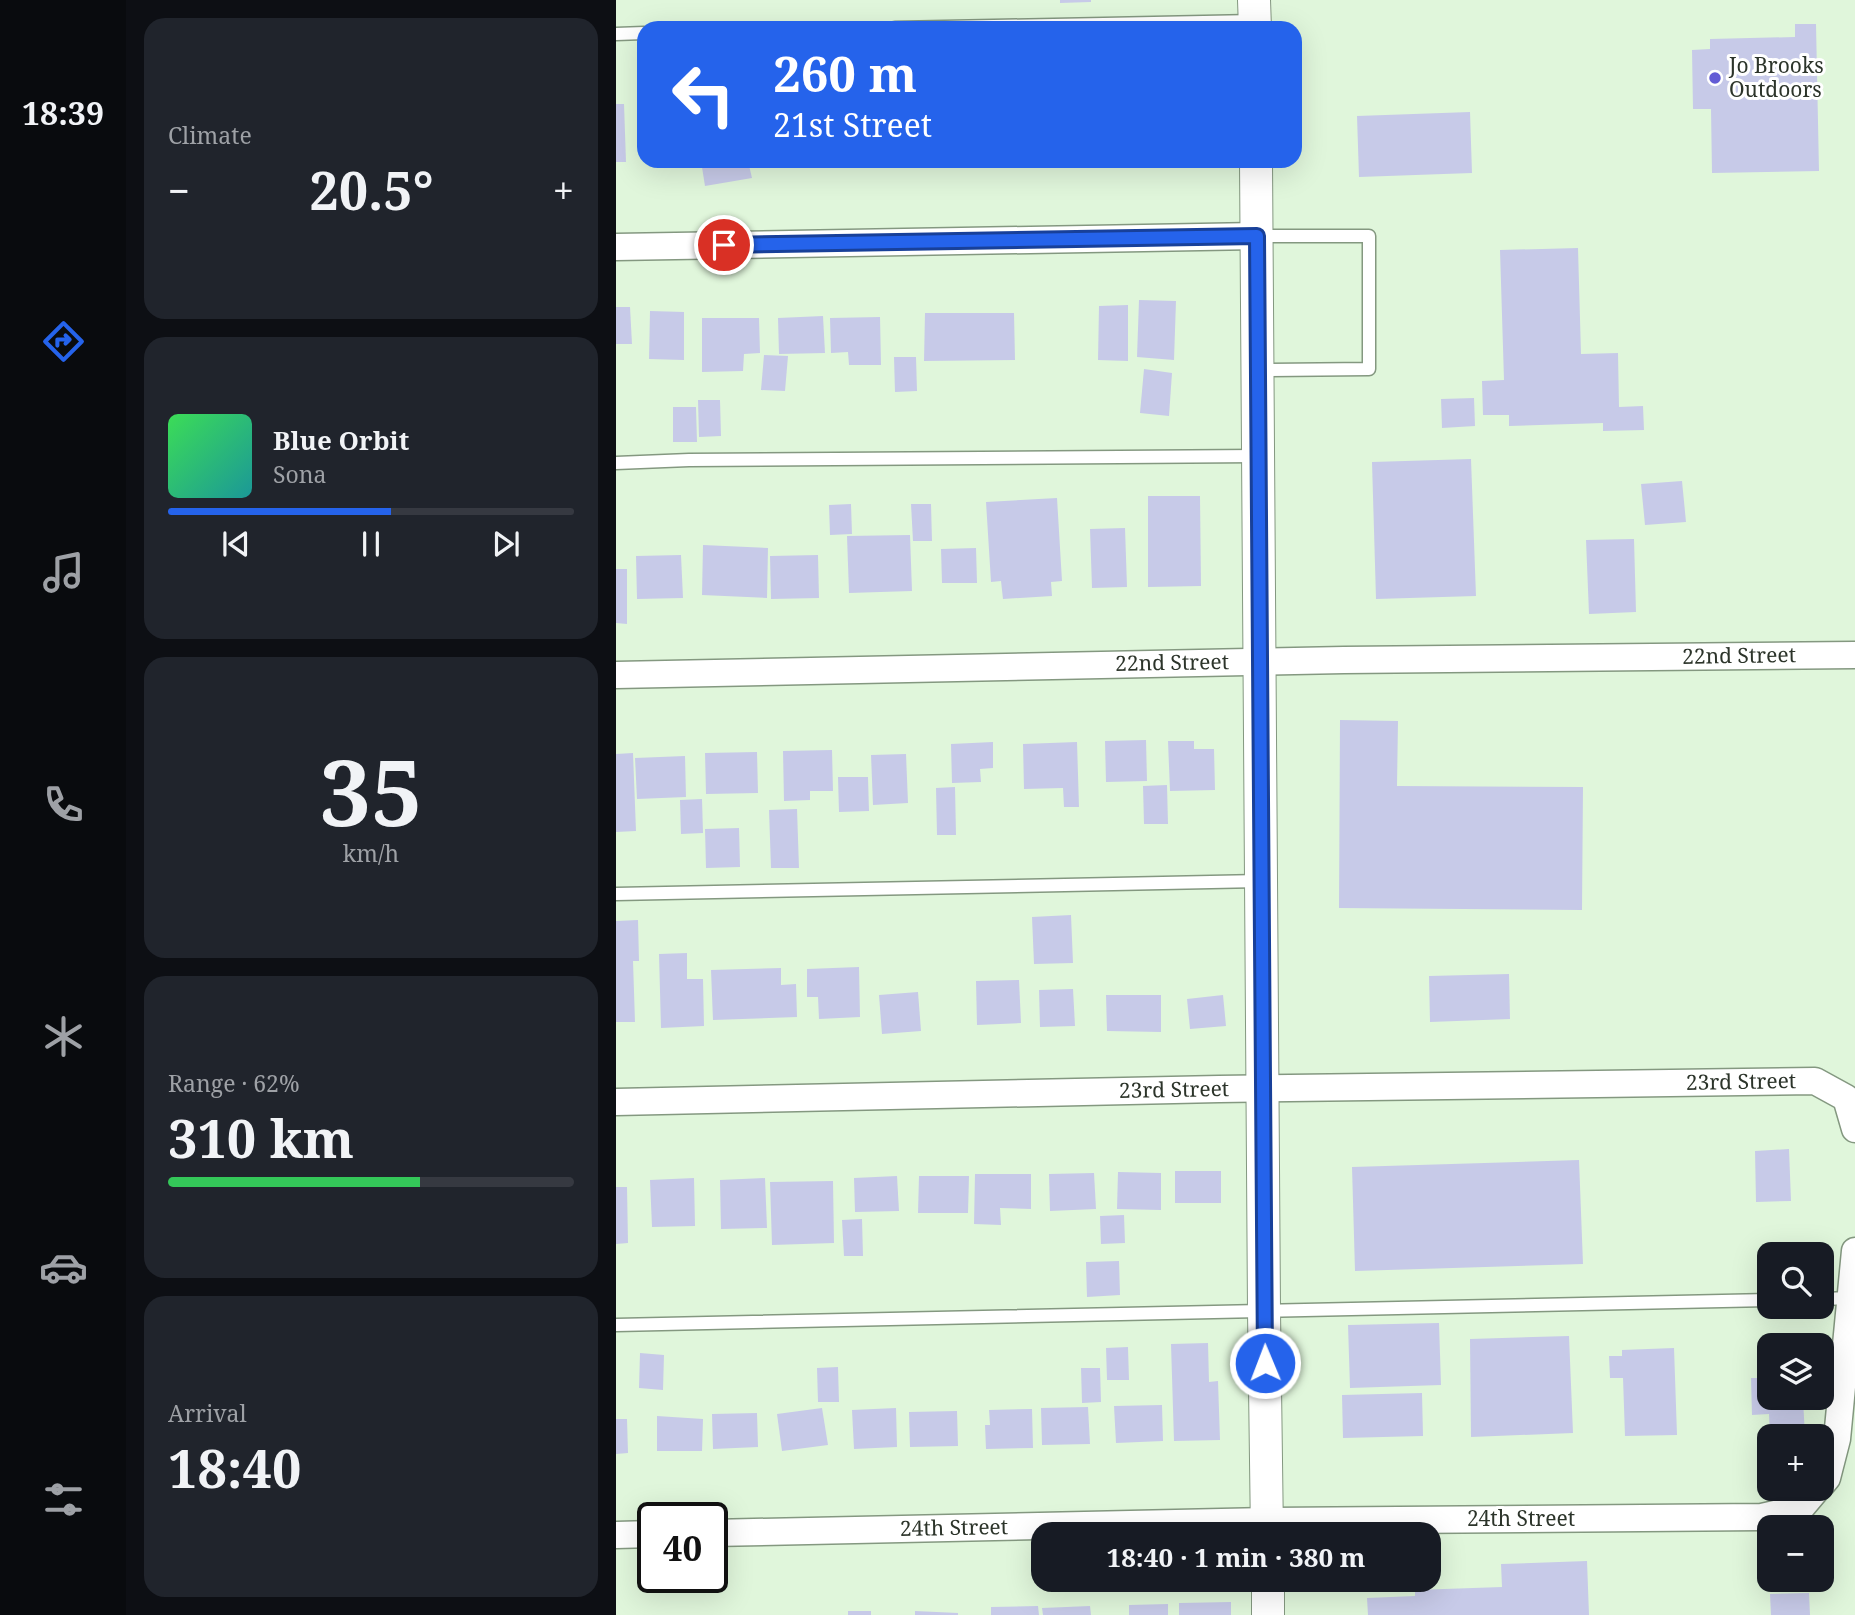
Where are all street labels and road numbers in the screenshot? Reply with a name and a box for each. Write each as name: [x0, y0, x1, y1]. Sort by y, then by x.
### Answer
street label: 22nd Street: [1682, 640, 1796, 670]
street label: 22nd Street: [1115, 647, 1229, 677]
street label: 23rd Street: [1686, 1066, 1796, 1096]
street label: 23rd Street: [1119, 1074, 1229, 1104]
street label: 24th Street: [1467, 1504, 1575, 1532]
street label: 24th Street: [900, 1512, 1008, 1542]

